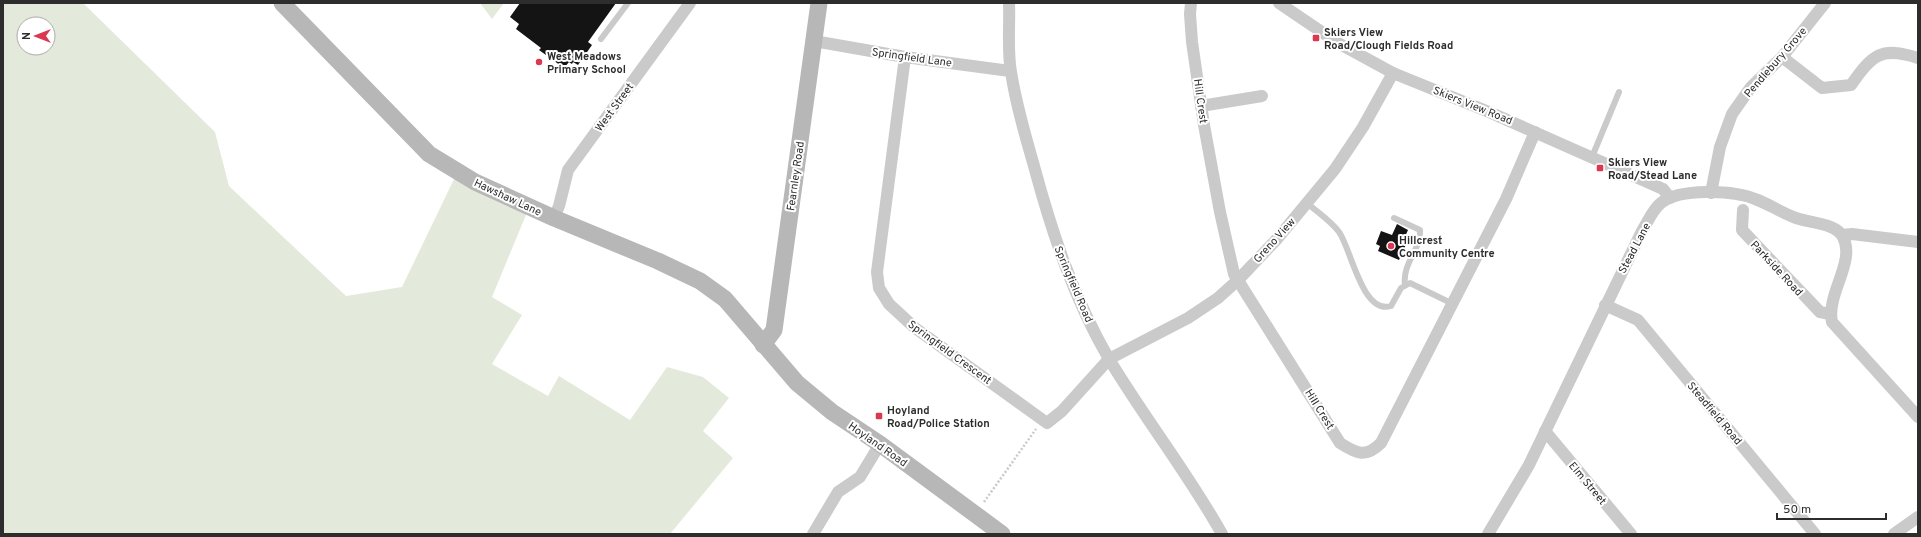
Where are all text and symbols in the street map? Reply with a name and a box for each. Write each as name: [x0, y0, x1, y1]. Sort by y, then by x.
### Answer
north arrow: [16, 16, 56, 56]
street label: Pendlebury Grove: [1741, 25, 1810, 101]
place label: Skiers View Road/Clough Fields Road: [1324, 26, 1453, 53]
text: N: [20, 32, 34, 40]
marker: Skiers View Road/Clough Fields Road: [1311, 33, 1321, 43]
street label: Springfield Lane: [871, 45, 953, 71]
place label: West Meadows Primary School: [547, 50, 626, 77]
marker: West Meadows Primary School: [534, 57, 544, 67]
street label: Hill Crest: [1190, 78, 1210, 124]
street label: West Street: [592, 80, 637, 135]
street label: Skiers View Road: [1431, 84, 1514, 128]
street label: Fearnley Road: [784, 141, 808, 212]
place label: Skiers View Road/Stead Lane: [1608, 156, 1697, 183]
marker: Skiers View Road/Stead Lane: [1595, 163, 1605, 173]
street label: Hawshaw Lane: [472, 176, 544, 220]
street label: Greno View: [1251, 215, 1299, 266]
street label: Stead Lane: [1616, 221, 1654, 276]
place label: Hillcrest Community Centre: [1399, 234, 1495, 261]
street label: Parkside Road: [1747, 238, 1805, 299]
marker: Hillcrest Community Centre: [1386, 241, 1396, 251]
street label: Springfield Road: [1051, 244, 1096, 325]
street label: Springfield Crescent: [905, 318, 994, 388]
street label: Steadfield Road: [1684, 379, 1745, 448]
street label: Hill Crest: [1301, 387, 1337, 432]
place label: Hoyland Road/Police Station: [887, 404, 990, 431]
marker: Hoyland Road/Police Station: [874, 411, 884, 421]
street label: Hoyland Road: [845, 419, 910, 470]
street label: Elm Street: [1565, 459, 1609, 508]
scale bar: [1777, 495, 1886, 521]
text: 50 m: [1783, 502, 1811, 518]

